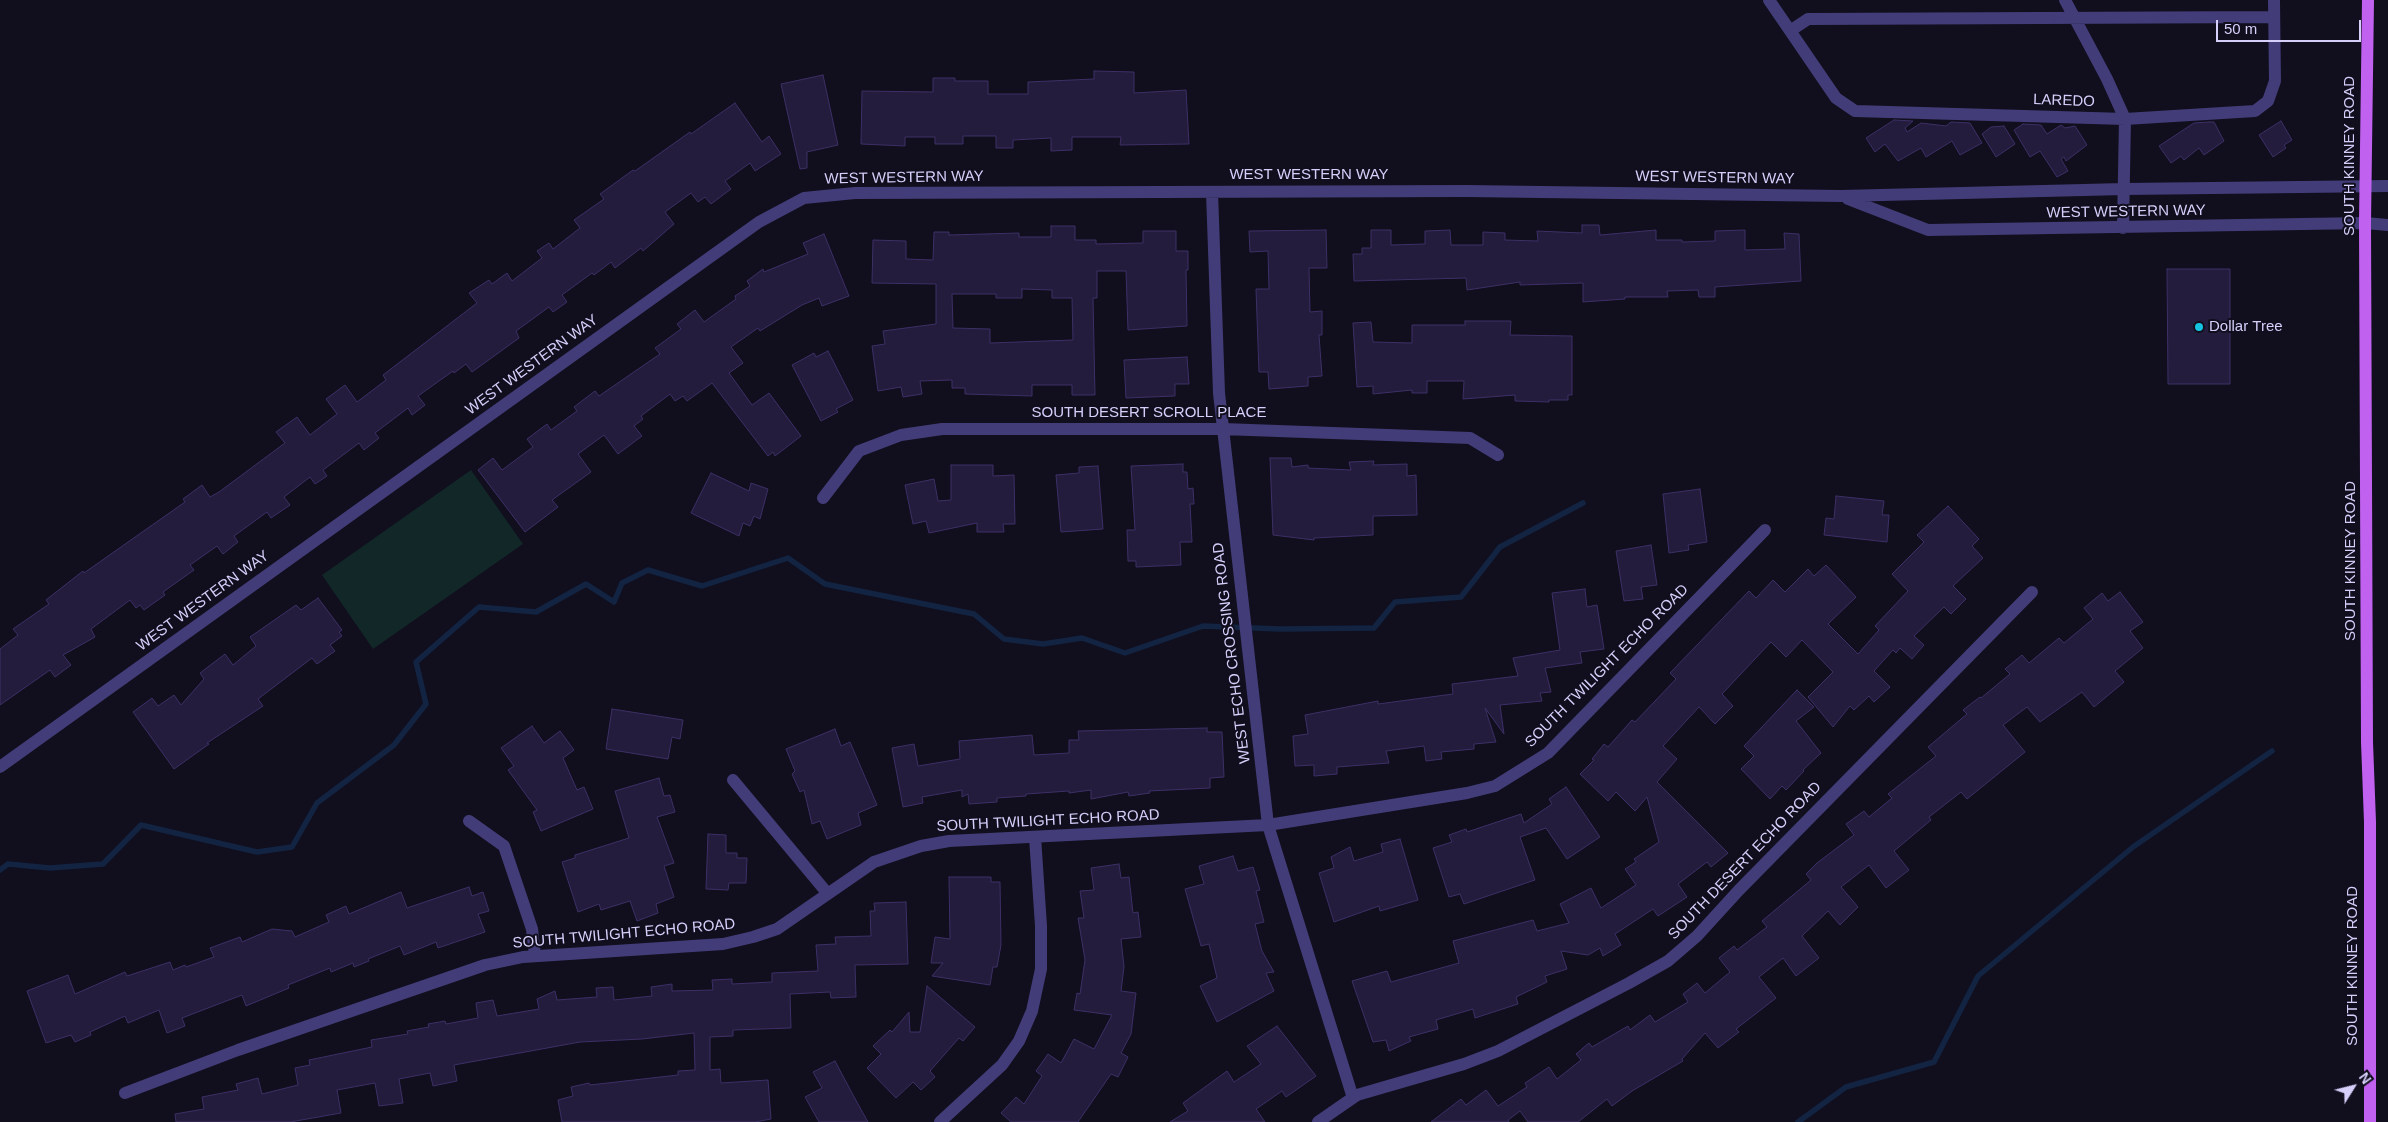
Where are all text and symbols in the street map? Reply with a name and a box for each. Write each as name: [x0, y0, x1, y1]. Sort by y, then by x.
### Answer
scale bar: [2218, 10, 2363, 42]
text: 50 m: [2224, 20, 2257, 37]
street label: SOUTH KINNEY ROAD: [2341, 76, 2359, 236]
street label: LAREDO: [2033, 91, 2095, 111]
street label: WEST WESTERN WAY: [1229, 166, 1389, 184]
street label: WEST WESTERN WAY: [824, 168, 984, 188]
street label: WEST WESTERN WAY: [1635, 168, 1795, 188]
street label: WEST WESTERN WAY: [2046, 202, 2206, 222]
street label: WEST WESTERN WAY: [462, 311, 602, 419]
place label: Dollar Tree: [2209, 318, 2283, 336]
marker: Dollar Tree: [2193, 321, 2205, 333]
street label: SOUTH DESERT SCROLL PLACE: [1032, 404, 1266, 422]
street label: SOUTH KINNEY ROAD: [2342, 481, 2360, 641]
street label: WEST ECHO CROSSING ROAD: [1210, 541, 1254, 765]
street label: WEST WESTERN WAY: [133, 547, 273, 655]
street label: SOUTH TWILIGHT ECHO ROAD: [1522, 581, 1692, 751]
street label: SOUTH DESERT ECHO ROAD: [1665, 778, 1825, 944]
street label: SOUTH TWILIGHT ECHO ROAD: [936, 806, 1160, 836]
street label: SOUTH KINNEY ROAD: [2344, 886, 2362, 1046]
street label: SOUTH TWILIGHT ECHO ROAD: [512, 915, 736, 953]
north arrow: [2328, 1062, 2378, 1112]
text: N: [2356, 1069, 2375, 1087]

